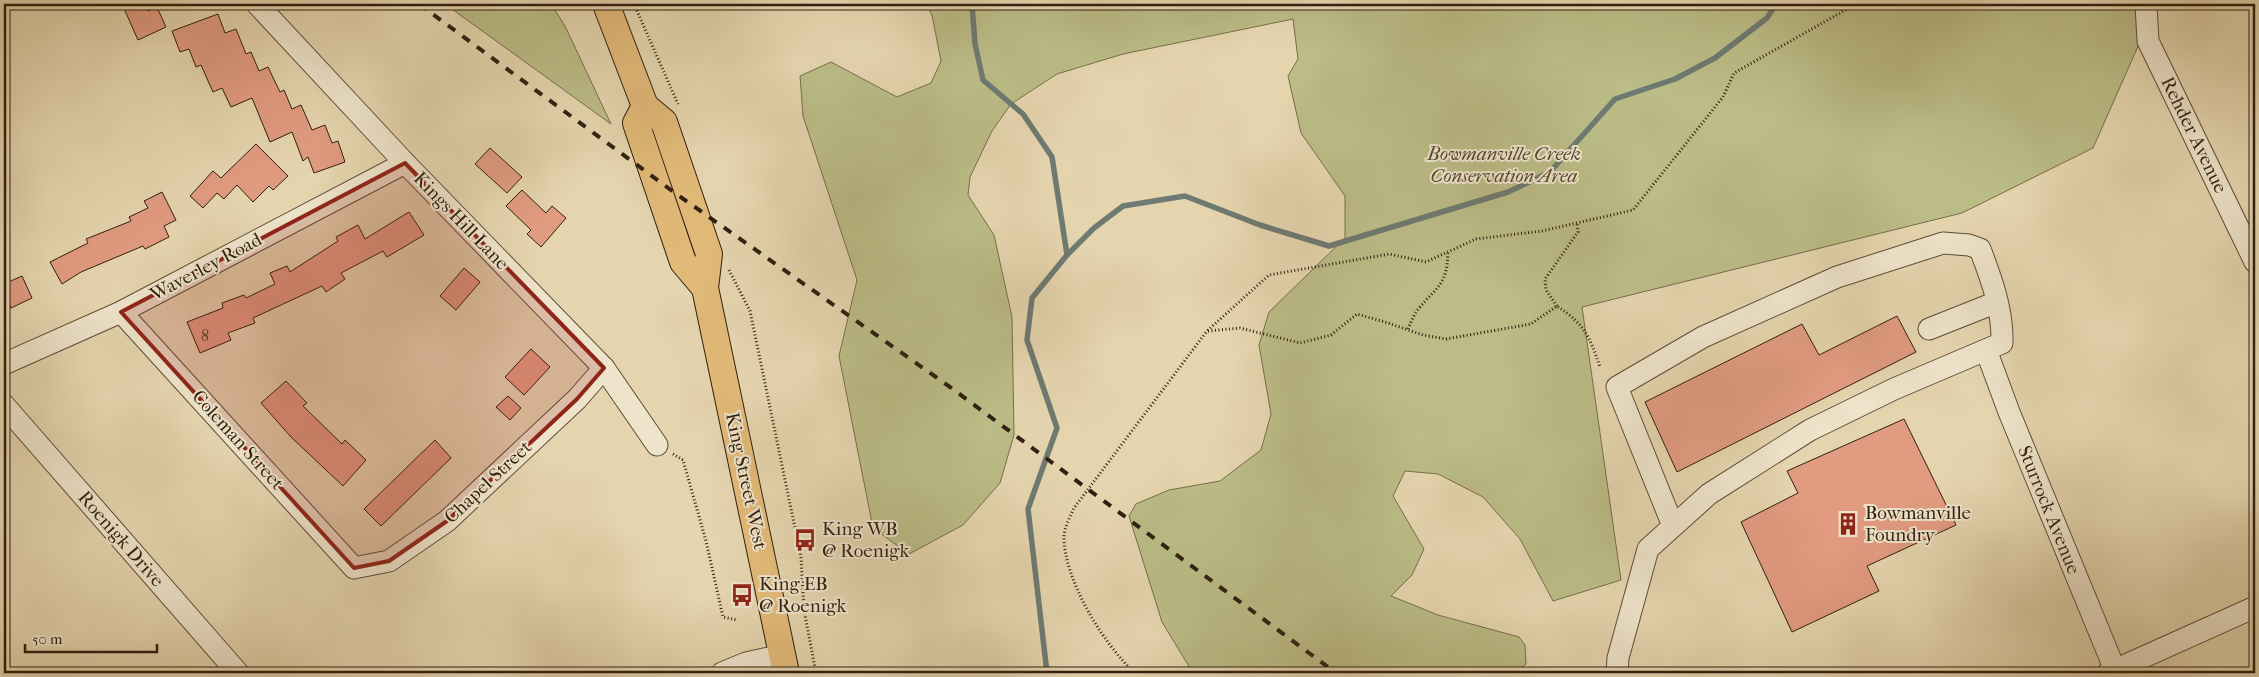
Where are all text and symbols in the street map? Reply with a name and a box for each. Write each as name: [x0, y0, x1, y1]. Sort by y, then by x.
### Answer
street label: Rehder Avenue: [2156, 73, 2232, 197]
park label: Bowmanville Creek Conservation Area: [1426, 143, 1581, 187]
street label: Kings Hill Lane: [409, 167, 513, 275]
street label: Waverley Road: [146, 228, 266, 306]
house number: 8: [201, 326, 209, 345]
street label: Coleman Street: [187, 386, 289, 495]
street label: King Street West: [721, 410, 771, 552]
street label: Chapel Street: [440, 436, 536, 528]
street label: Sturrock Avenue: [2013, 443, 2085, 577]
street label: Roenigk Drive: [73, 487, 169, 591]
place label: Bowmanville Foundry: [1865, 502, 1971, 546]
building icon: Bowmanville Foundry: [1835, 511, 1861, 537]
place label: King WB @ Roenigk: [822, 518, 909, 562]
bus stop icon: King WB @ Roenigk: [792, 527, 818, 553]
place label: King EB @ Roenigk: [759, 573, 846, 617]
bus stop icon: King EB @ Roenigk: [729, 582, 755, 608]
scale bar: [25, 622, 158, 654]
text: 50 m: [32, 630, 63, 648]

